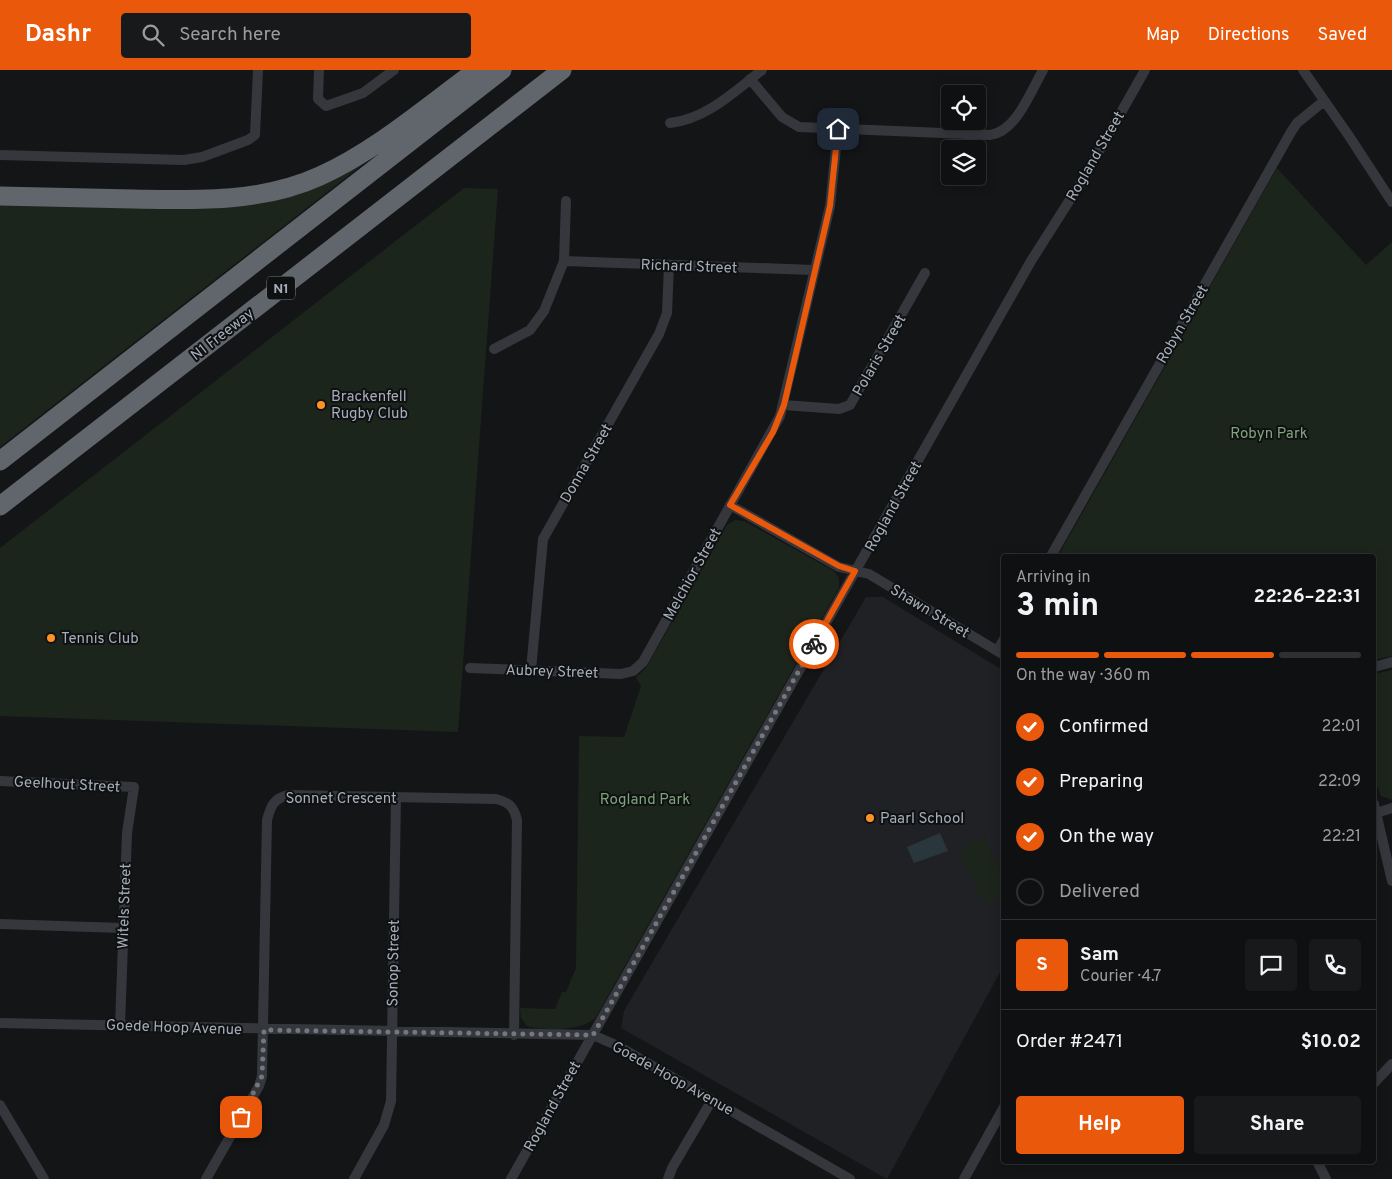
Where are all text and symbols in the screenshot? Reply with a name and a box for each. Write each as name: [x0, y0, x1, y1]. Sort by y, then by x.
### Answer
search box: [121, 13, 471, 58]
text: Dashr: [25, 20, 91, 50]
icon: search: [139, 21, 167, 49]
text: Search here: [179, 23, 281, 47]
text: Map: [1146, 24, 1180, 47]
text: Directions: [1208, 24, 1290, 47]
text: Saved: [1318, 24, 1367, 47]
map controls: [941, 85, 986, 185]
button: locate: [941, 85, 986, 130]
pin: [817, 108, 859, 150]
street label: Rogland Street: [1063, 108, 1130, 205]
icon: home: [824, 115, 852, 143]
button: layers: [941, 140, 986, 185]
street label: Richard Street: [640, 256, 738, 279]
road number: N1: [267, 277, 295, 300]
street label: Robyn Street: [1153, 282, 1213, 367]
street label: N1 Freeway: [187, 305, 258, 366]
street label: Polaris Street: [849, 311, 911, 400]
place label: Brackenfell Rugby Club: [331, 388, 408, 424]
marker: Brackenfell Rugby Club: [315, 399, 327, 411]
street label: Donna Street: [557, 421, 618, 507]
park label: Robyn Park: [1230, 425, 1308, 444]
street label: Rogland Street: [862, 458, 927, 555]
street label: Melchior Street: [660, 525, 727, 624]
text: Arriving in: [1016, 568, 1091, 588]
street label: Shawn Street: [886, 581, 972, 643]
text: 22:26–22:31: [1254, 585, 1361, 609]
text: 3 min: [1016, 587, 1099, 627]
courier: [789, 619, 839, 669]
place label: Tennis Club: [61, 630, 139, 649]
icon: bike: [800, 630, 828, 658]
marker: Tennis Club: [45, 632, 57, 644]
street label: Aubrey Street: [505, 661, 599, 684]
text: On the way · 360 m: [1016, 666, 1150, 686]
icon: check: [1016, 713, 1044, 741]
text: Confirmed: [1059, 715, 1149, 739]
text: 22:01: [1322, 717, 1361, 737]
icon: check: [1016, 768, 1044, 796]
text: Preparing: [1059, 770, 1143, 794]
text: 22:09: [1318, 772, 1361, 792]
street label: Geelhout Street: [13, 773, 121, 798]
street label: Sonnet Crescent: [285, 790, 397, 809]
park label: Rogland Park: [600, 791, 690, 810]
place label: Paarl School: [880, 810, 964, 829]
marker: Paarl School: [864, 812, 876, 824]
icon: check: [1016, 823, 1044, 851]
text: On the way: [1059, 825, 1154, 849]
text: 22:21: [1322, 827, 1361, 847]
street label: Witels Street: [115, 863, 136, 949]
text: Delivered: [1059, 880, 1140, 904]
street label: Sonop Street: [384, 919, 405, 1007]
button: chat: [1245, 939, 1297, 991]
button: phone: [1309, 939, 1361, 991]
text: Sam: [1080, 943, 1119, 967]
text: S: [1036, 953, 1048, 977]
text: Courier · 4.7: [1080, 967, 1161, 987]
street label: Goede Hoop Avenue: [106, 1017, 242, 1040]
text: Order #2471: [1016, 1030, 1123, 1054]
text: $10.02: [1301, 1030, 1361, 1054]
street label: Goede Hoop Avenue: [608, 1038, 736, 1121]
street label: Rogland Street: [521, 1058, 586, 1155]
pin: [220, 1096, 262, 1138]
button: Help: [1016, 1096, 1184, 1154]
button: Share: [1194, 1096, 1361, 1154]
icon: bag: [227, 1103, 255, 1131]

